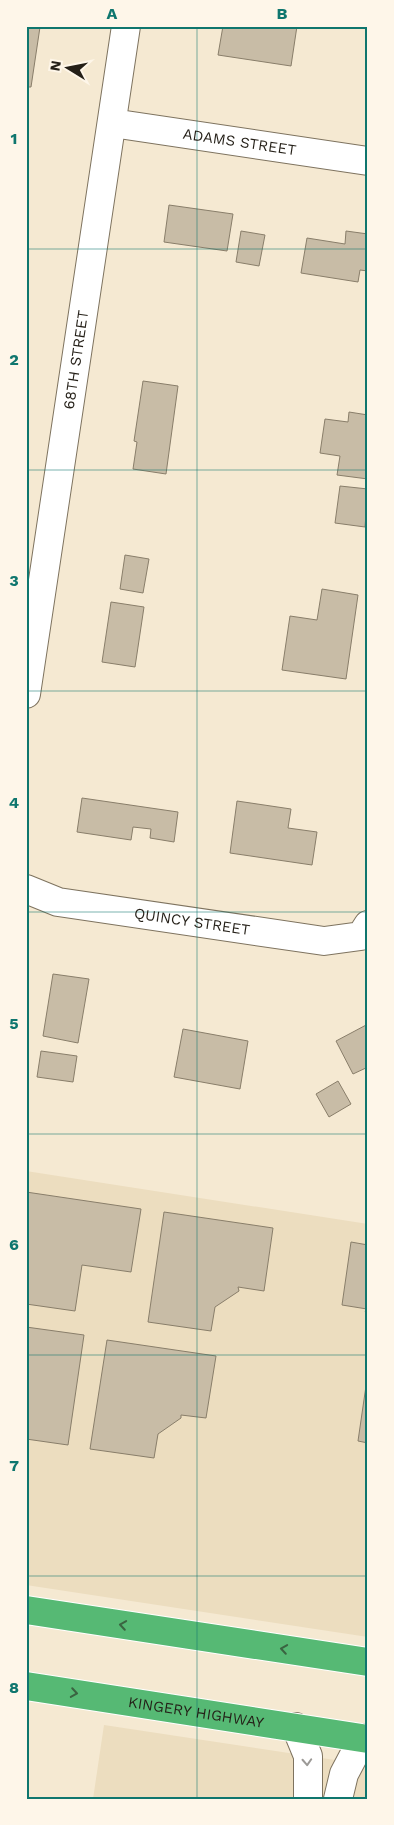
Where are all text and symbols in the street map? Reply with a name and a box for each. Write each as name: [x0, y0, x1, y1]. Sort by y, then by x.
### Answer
text: A: [107, 4, 118, 23]
text: B: [277, 4, 288, 23]
north arrow: [42, 42, 92, 92]
text: N: [46, 59, 64, 72]
street label: ADAMS STREET: [182, 125, 297, 159]
text: 1: [11, 129, 17, 148]
street label: 68TH STREET: [60, 309, 92, 411]
text: 2: [9, 350, 19, 369]
text: 3: [9, 571, 19, 590]
text: 4: [9, 793, 19, 812]
street label: QUINCY STREET: [133, 904, 251, 939]
text: 5: [9, 1014, 19, 1033]
text: 6: [9, 1235, 19, 1254]
text: 7: [9, 1456, 19, 1475]
one-way arrow: [119, 1620, 127, 1631]
one-way arrow: [280, 1645, 289, 1655]
text: 8: [9, 1678, 19, 1697]
one-way arrow: [70, 1688, 79, 1698]
street label: KINGERY HIGHWAY: [127, 1693, 266, 1732]
one-way arrow: [302, 1758, 313, 1766]

